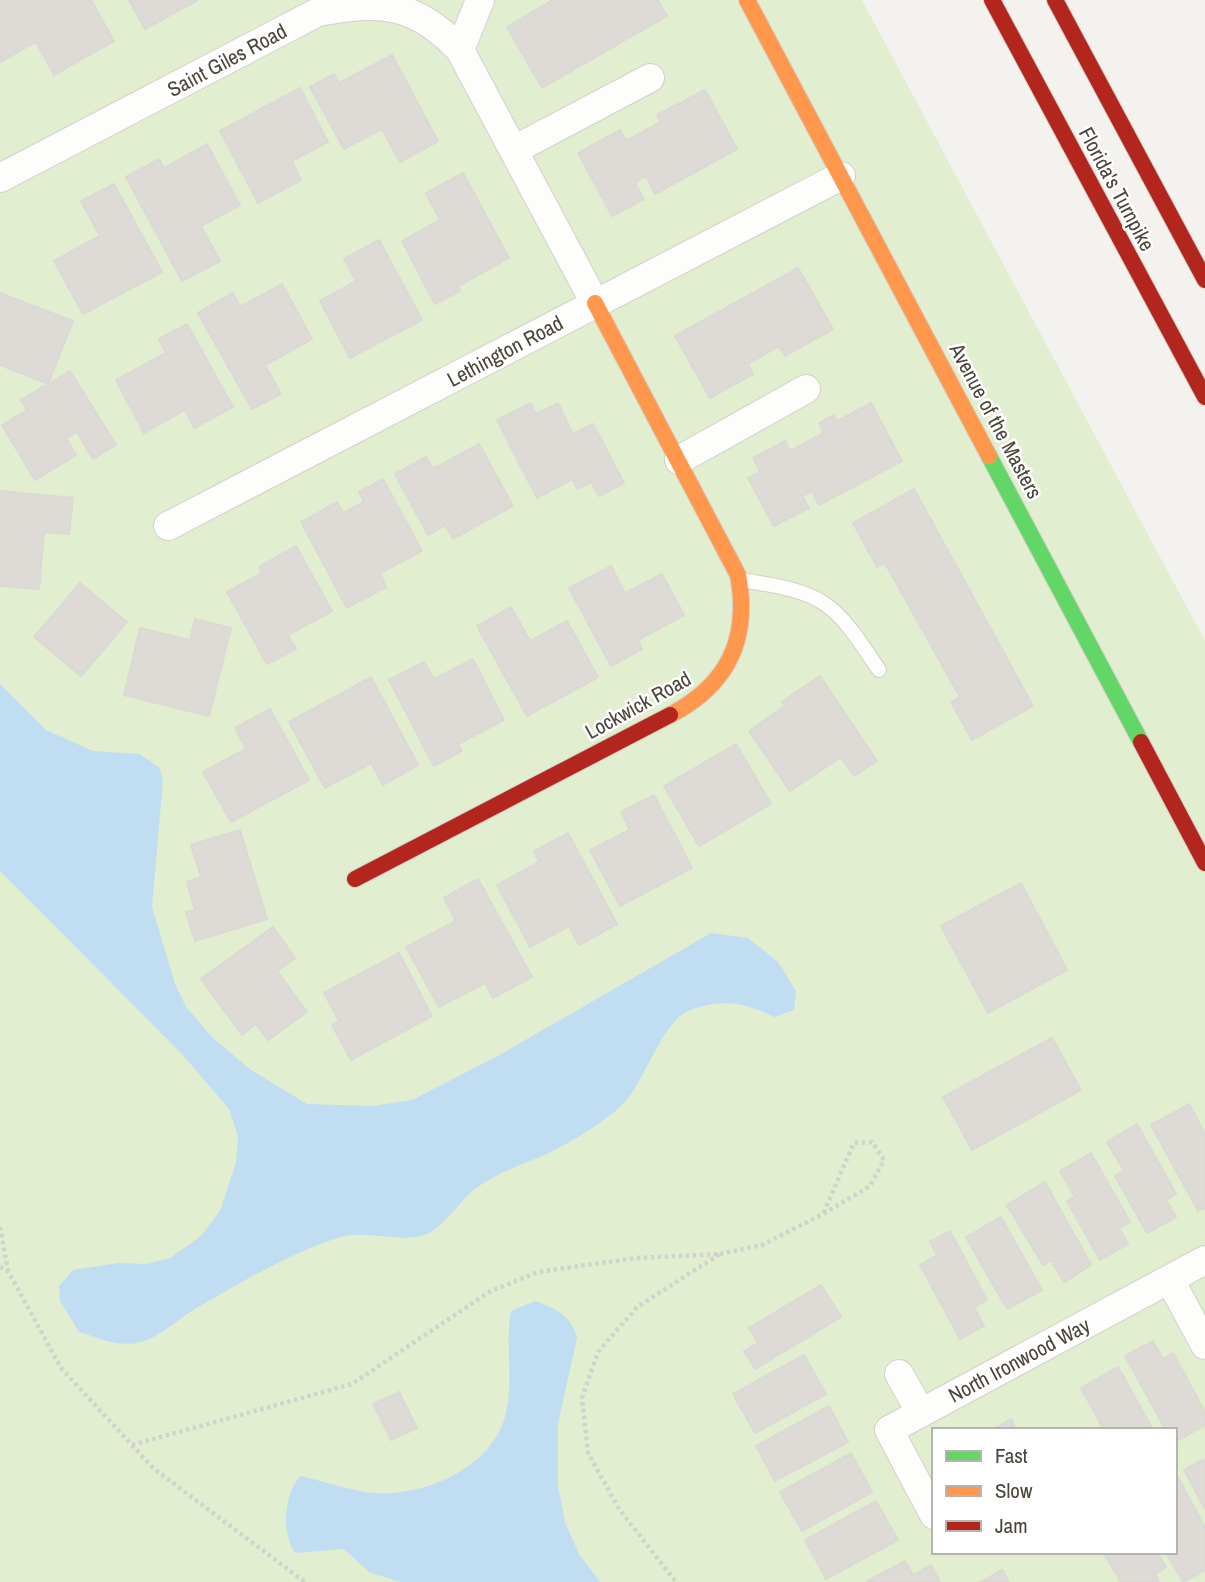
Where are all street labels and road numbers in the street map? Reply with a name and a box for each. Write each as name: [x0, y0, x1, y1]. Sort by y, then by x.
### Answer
street label: Saint Giles Road: [162, 16, 292, 104]
street label: Florida's Turnpike: [1072, 122, 1162, 256]
street label: Lethington Road: [442, 308, 568, 394]
street label: Avenue of the Masters: [942, 337, 1049, 504]
street label: Lockwick Road: [580, 664, 696, 746]
street label: North Ironwood Way: [943, 1310, 1095, 1409]

